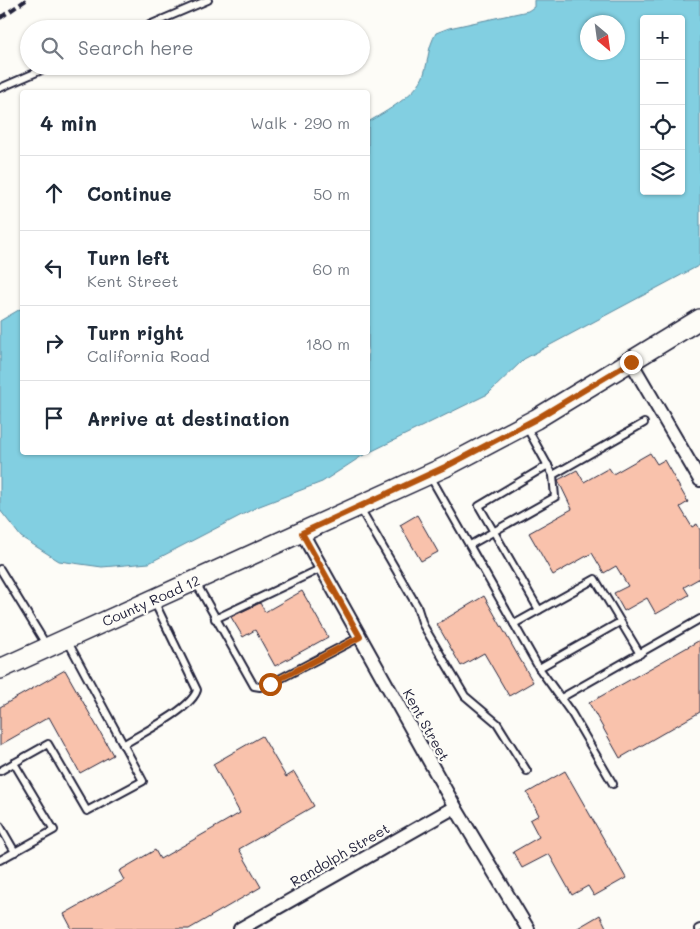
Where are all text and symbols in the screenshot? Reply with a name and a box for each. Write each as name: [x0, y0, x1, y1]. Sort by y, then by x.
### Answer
north arrow: [580, 15, 625, 60]
map controls: [640, 15, 685, 195]
button: +: [640, 15, 685, 60]
search box: [20, 20, 370, 75]
icon: search: [38, 34, 66, 62]
text: Search here: [78, 35, 194, 60]
button: −: [640, 60, 685, 105]
button: locate: [640, 105, 685, 150]
text: 4 min: [40, 109, 97, 136]
text: Walk · 290 m: [250, 112, 350, 133]
button: layers: [640, 150, 685, 195]
icon: ahead: [40, 179, 68, 207]
text: Continue: [87, 181, 172, 206]
text: 50 m: [313, 183, 350, 204]
text: Turn left: [87, 245, 170, 270]
icon: left: [40, 254, 68, 282]
text: 60 m: [313, 258, 350, 279]
text: Kent Street: [87, 270, 179, 291]
text: Turn right: [87, 320, 184, 345]
icon: right: [40, 329, 68, 357]
text: 180 m: [305, 333, 350, 354]
text: California Road: [87, 345, 210, 366]
route end: [620, 351, 643, 374]
icon: arrive: [40, 404, 68, 432]
text: Arrive at destination: [87, 406, 290, 431]
street label: County Road 12: [99, 570, 203, 631]
route start: [259, 673, 282, 696]
street label: Kent Street: [399, 685, 454, 764]
street label: Randolph Street: [287, 818, 393, 891]

